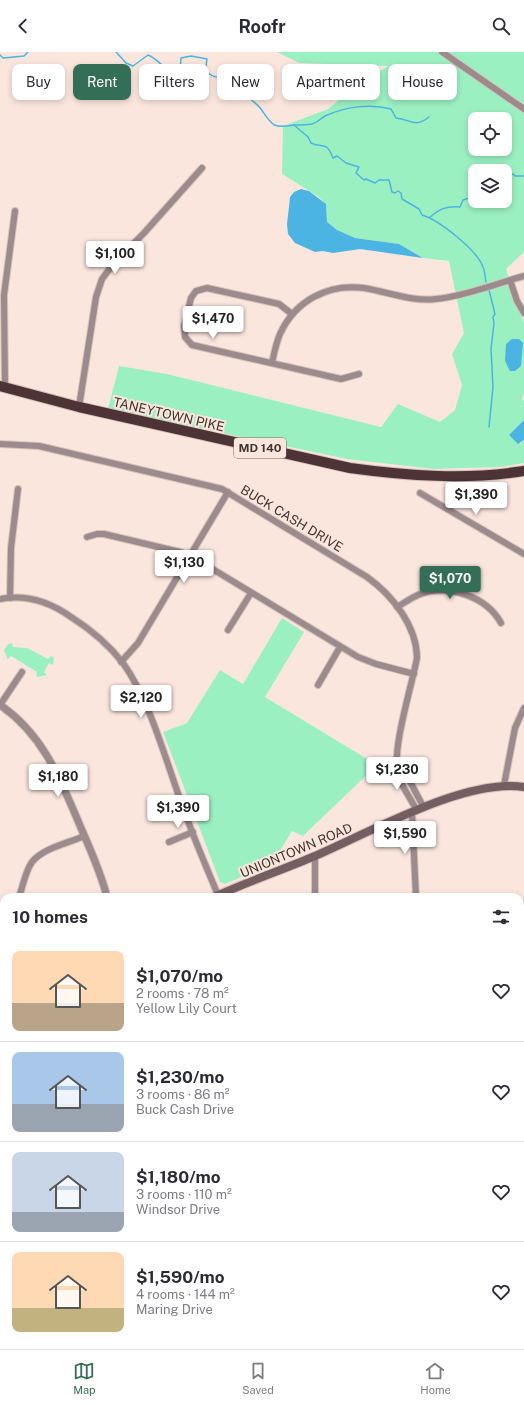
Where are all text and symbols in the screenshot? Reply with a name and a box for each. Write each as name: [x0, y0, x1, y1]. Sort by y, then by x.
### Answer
icon: back: [12, 15, 34, 37]
icon: search: [490, 15, 512, 37]
text: Roofr: [238, 16, 286, 37]
chip: Buy: [12, 64, 65, 100]
chip: Rent: [73, 64, 131, 100]
chip: Filters: [139, 64, 209, 100]
chip: New: [217, 64, 274, 100]
chip: Apartment: [282, 64, 380, 100]
chip: House: [388, 64, 457, 100]
map controls: [468, 112, 512, 208]
button: locate: [468, 112, 512, 156]
button: layers: [468, 164, 512, 208]
pin: $1,100: [82, 241, 148, 275]
text: $1,100: [95, 246, 135, 261]
pin: $1,470: [180, 306, 246, 340]
text: $1,470: [192, 311, 234, 326]
street label: TANEYTOWN PIKE: [112, 394, 226, 435]
road number: MD 140: [234, 438, 286, 458]
street label: BUCK CASH DRIVE: [238, 482, 346, 555]
pin: $1,390: [443, 482, 509, 516]
text: $1,390: [454, 487, 498, 502]
pin: $1,130: [151, 550, 217, 584]
text: $1,130: [164, 555, 204, 570]
pin: $1,070: [417, 566, 483, 600]
text: $1,070: [429, 571, 471, 586]
pin: $2,120: [108, 685, 174, 719]
text: $2,120: [120, 690, 162, 705]
pin: $1,230: [364, 757, 430, 791]
text: $1,230: [375, 762, 419, 777]
pin: $1,180: [25, 764, 91, 798]
text: $1,180: [38, 769, 78, 784]
pin: $1,390: [145, 795, 211, 829]
text: $1,390: [156, 800, 200, 815]
street label: UNIONTOWN ROAD: [238, 820, 354, 881]
pin: $1,590: [372, 821, 438, 855]
text: $1,590: [383, 826, 427, 841]
icon: filters: [490, 906, 512, 928]
text: 10 homes: [12, 907, 88, 927]
text: $1,070/mo: [136, 966, 223, 986]
icon: home: [44, 967, 92, 1015]
icon: heart: [490, 980, 512, 1002]
text: 2 rooms · 78 m²: [136, 986, 229, 1001]
text: Yellow Lily Court: [136, 1001, 237, 1016]
text: $1,230/mo: [136, 1067, 224, 1087]
icon: home: [44, 1068, 92, 1116]
icon: heart: [490, 1081, 512, 1103]
text: 3 rooms · 86 m²: [136, 1087, 230, 1102]
text: Buck Cash Drive: [136, 1102, 234, 1117]
text: $1,180/mo: [136, 1167, 221, 1187]
icon: home: [44, 1168, 92, 1216]
icon: heart: [490, 1181, 512, 1203]
text: 3 rooms · 110 m²: [136, 1187, 232, 1202]
text: Windsor Drive: [136, 1202, 220, 1217]
text: $1,590/mo: [136, 1267, 225, 1287]
icon: home: [44, 1268, 92, 1316]
icon: heart: [490, 1281, 512, 1303]
text: 4 rooms · 144 m²: [136, 1287, 235, 1302]
text: Maring Drive: [136, 1302, 213, 1317]
tab: Map: [73, 1360, 96, 1396]
tab: Saved: [242, 1360, 274, 1396]
tab: Home: [420, 1360, 451, 1396]

